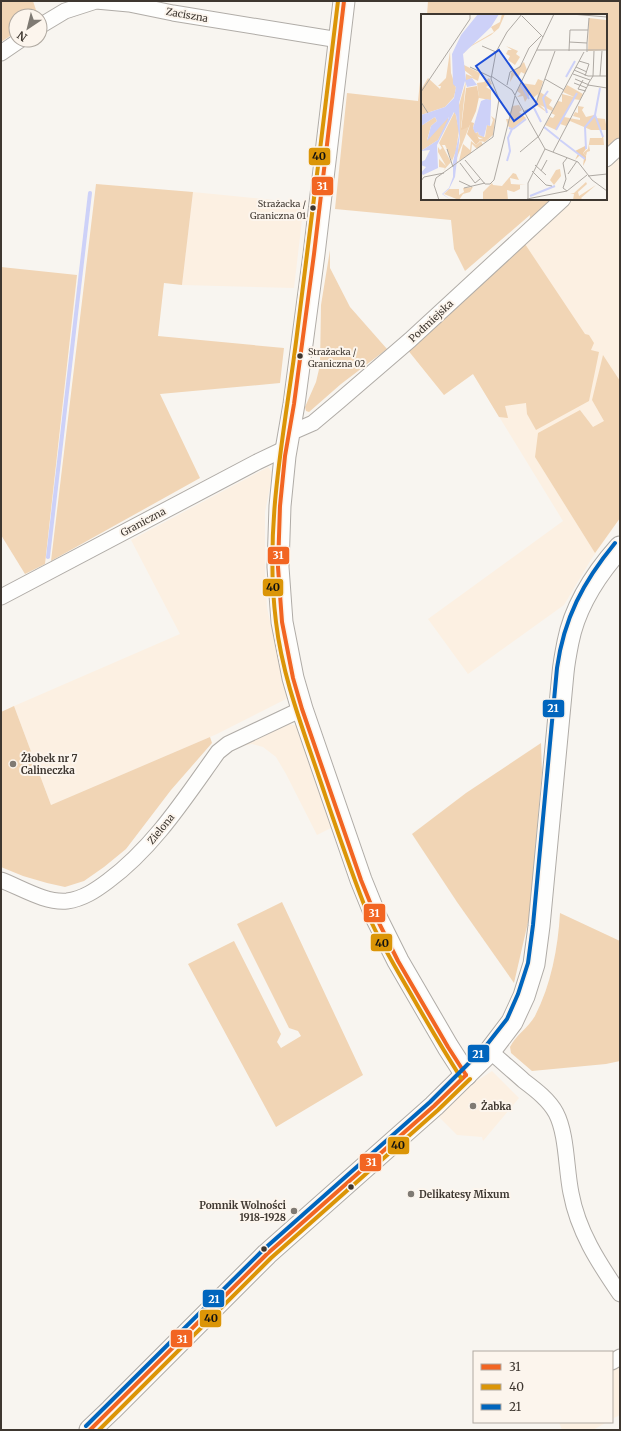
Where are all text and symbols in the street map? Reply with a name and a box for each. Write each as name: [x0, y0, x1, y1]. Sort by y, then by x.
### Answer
street label: Zaciszna: [165, 5, 210, 25]
north arrow: [8, 8, 48, 48]
inset map: [421, 14, 607, 200]
text: N: [14, 28, 30, 44]
line badge: 40: [308, 147, 331, 166]
text: 40: [312, 149, 326, 163]
line badge: 31: [311, 176, 334, 196]
text: 31: [317, 179, 327, 193]
place label: Strażacka / Graniczna 01: [250, 198, 306, 221]
marker: Strażacka / Graniczna 01: [308, 203, 318, 213]
street label: Podmiejska: [406, 297, 456, 345]
place label: Strażacka / Graniczna 02: [308, 346, 365, 369]
marker: Strażacka / Graniczna 02: [295, 351, 305, 361]
street label: Graniczna: [118, 504, 168, 539]
line badge: 31: [267, 546, 290, 565]
text: 31: [273, 548, 283, 562]
line badge: 40: [262, 578, 284, 597]
text: 40: [266, 580, 280, 594]
line badge: 21: [542, 699, 565, 718]
text: 21: [547, 701, 559, 715]
place label: Żłobek nr 7 Calineczka: [21, 752, 77, 777]
marker: Żłobek nr 7 Calineczka: [8, 759, 18, 769]
street label: Zielona: [145, 811, 178, 847]
line badge: 31: [363, 903, 386, 923]
text: 31: [369, 906, 379, 920]
line badge: 40: [370, 933, 393, 952]
text: 40: [375, 936, 389, 950]
line badge: 21: [467, 1044, 490, 1063]
text: 21: [472, 1047, 484, 1061]
place label: Żabka: [481, 1100, 512, 1113]
marker: Żabka: [468, 1101, 478, 1111]
line badge: 40: [387, 1136, 410, 1155]
text: 40: [391, 1138, 405, 1152]
line badge: 31: [359, 1153, 382, 1172]
text: 31: [366, 1155, 376, 1169]
unlabelled marker: [346, 1182, 356, 1192]
place label: Delikatesy Mixum: [419, 1188, 510, 1201]
marker: Delikatesy Mixum: [406, 1189, 416, 1199]
place label: Pomnik Wolności 1918-1928: [199, 1199, 287, 1224]
marker: Pomnik Wolności 1918-1928: [289, 1206, 299, 1216]
unlabelled marker: [259, 1244, 269, 1254]
line badge: 21: [202, 1289, 225, 1308]
text: 21: [208, 1292, 220, 1306]
line badge: 40: [199, 1309, 222, 1328]
text: 40: [204, 1311, 218, 1325]
line badge: 31: [170, 1329, 193, 1348]
text: 31: [177, 1332, 187, 1346]
legend: [473, 1351, 613, 1423]
text: 31: [509, 1359, 521, 1374]
text: 40: [509, 1379, 524, 1394]
text: 21: [509, 1399, 522, 1414]

